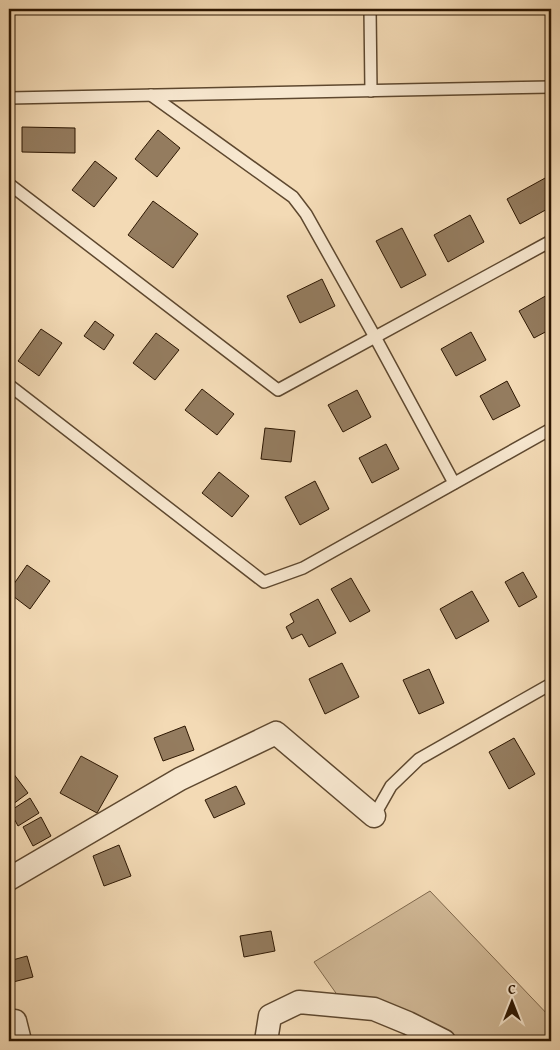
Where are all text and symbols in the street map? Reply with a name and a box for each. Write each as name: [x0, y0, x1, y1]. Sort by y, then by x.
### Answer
north arrow: [488, 978, 538, 1028]
text: С: [508, 979, 516, 999]

